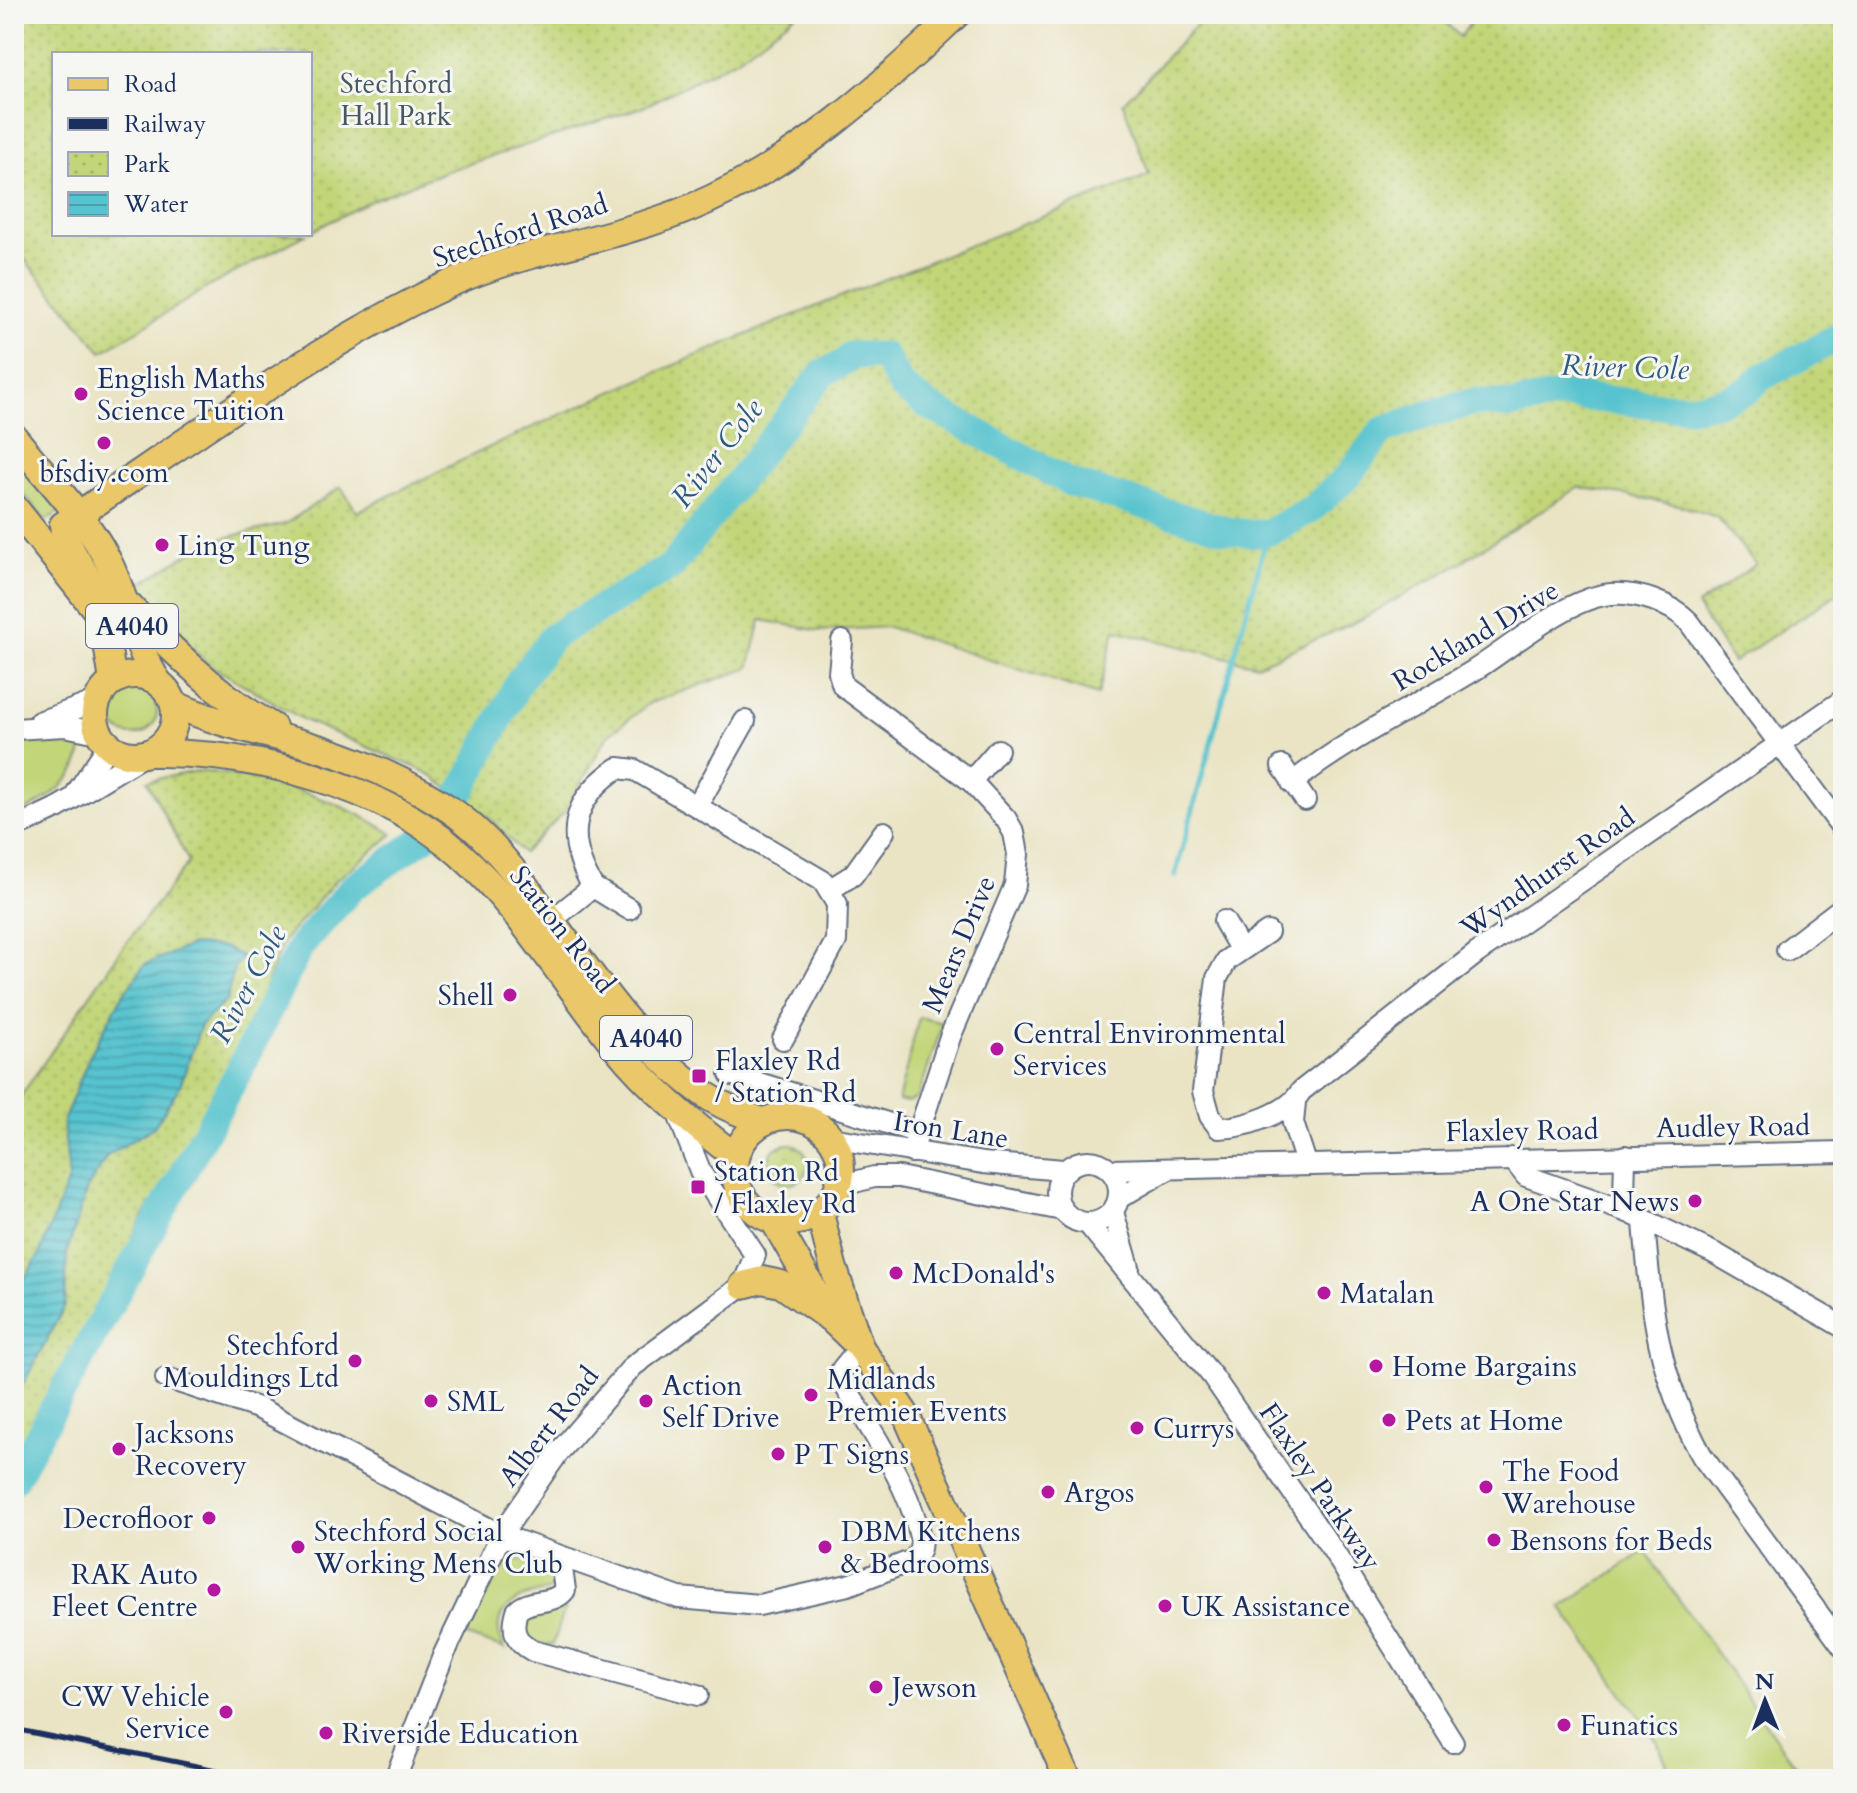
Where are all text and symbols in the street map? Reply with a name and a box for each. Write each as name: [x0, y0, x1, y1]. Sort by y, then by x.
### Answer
legend: [52, 52, 312, 236]
park label: Stechford Hall Park: [340, 65, 452, 135]
text: Road: [124, 68, 177, 101]
text: Railway: [124, 108, 206, 141]
text: Park: [124, 148, 170, 181]
street label: Stechford Road: [428, 185, 613, 277]
text: Water: [123, 188, 188, 221]
water label: River Cole: [1560, 345, 1690, 390]
place label: English Maths Science Tuition: [97, 360, 285, 430]
marker: English Maths Science Tuition: [72, 385, 90, 403]
water label: River Cole: [662, 390, 773, 516]
marker: bfsdiy.com: [95, 434, 113, 452]
place label: bfsdiy.com: [39, 454, 169, 492]
place label: Ling Tung: [178, 527, 310, 565]
marker: Ling Tung: [153, 536, 171, 554]
street label: Rockland Drive: [1385, 571, 1566, 700]
road number: A4040: [86, 604, 178, 648]
street label: Wyndhurst Road: [1452, 798, 1642, 948]
street label: Station Road: [501, 858, 624, 1001]
street label: Mears Drive: [913, 870, 1005, 1019]
water label: River Cole: [200, 918, 297, 1050]
place label: Shell: [438, 977, 494, 1015]
marker: Shell: [501, 986, 519, 1004]
place label: Central Environmental Services: [1013, 1015, 1286, 1085]
road number: A4040: [600, 1016, 692, 1060]
marker: Central Environmental Services: [988, 1040, 1006, 1058]
place label: Flaxley Rd / Station Rd: [715, 1042, 856, 1112]
marker: Flaxley Rd / Station Rd: [690, 1067, 708, 1085]
street label: Iron Lane: [891, 1102, 1011, 1158]
street label: Audley Road: [1656, 1107, 1810, 1147]
street label: Flaxley Road: [1445, 1111, 1599, 1151]
place label: Station Rd / Flaxley Rd: [714, 1153, 856, 1223]
marker: Station Rd / Flaxley Rd: [689, 1178, 707, 1196]
place label: A One Star News: [1470, 1183, 1679, 1221]
marker: A One Star News: [1686, 1192, 1704, 1210]
place label: McDonald's: [912, 1255, 1055, 1293]
marker: McDonald's: [887, 1264, 905, 1282]
place label: Matalan: [1340, 1275, 1435, 1313]
marker: Matalan: [1315, 1284, 1333, 1302]
place label: Stechford Mouldings Ltd: [163, 1327, 339, 1397]
place label: Home Bargains: [1392, 1348, 1577, 1386]
marker: Stechford Mouldings Ltd: [346, 1352, 364, 1370]
marker: Home Bargains: [1367, 1357, 1385, 1375]
street label: Albert Road: [490, 1359, 608, 1495]
place label: Midlands Premier Events: [827, 1361, 1007, 1431]
place label: Action Self Drive: [662, 1367, 780, 1437]
place label: SML: [447, 1383, 504, 1421]
marker: Midlands Premier Events: [802, 1386, 820, 1404]
marker: SML: [422, 1392, 440, 1410]
marker: Action Self Drive: [637, 1392, 655, 1410]
street label: Flaxley Parkway: [1250, 1395, 1390, 1578]
place label: Pets at Home: [1405, 1402, 1563, 1440]
place label: Currys: [1153, 1410, 1234, 1448]
marker: Pets at Home: [1380, 1411, 1398, 1429]
place label: Jacksons Recovery: [131, 1415, 247, 1485]
marker: Currys: [1128, 1419, 1146, 1437]
place label: P T Signs: [794, 1436, 909, 1474]
marker: Jacksons Recovery: [110, 1440, 128, 1458]
marker: P T Signs: [769, 1445, 787, 1463]
place label: The Food Warehouse: [1501, 1453, 1636, 1523]
place label: Argos: [1064, 1474, 1134, 1512]
marker: The Food Warehouse: [1477, 1478, 1495, 1496]
marker: Argos: [1039, 1483, 1057, 1501]
place label: Decrofloor: [63, 1500, 194, 1538]
marker: Decrofloor: [200, 1509, 218, 1527]
place label: Stechford Social Working Mens Club: [313, 1513, 563, 1583]
place label: DBM Kitchens & Bedrooms: [841, 1513, 1020, 1583]
place label: Bensons for Beds: [1510, 1522, 1712, 1560]
marker: Bensons for Beds: [1485, 1531, 1503, 1549]
marker: Stechford Social Working Mens Club: [289, 1538, 307, 1556]
marker: DBM Kitchens & Bedrooms: [816, 1538, 834, 1556]
place label: RAK Auto Fleet Centre: [51, 1556, 198, 1626]
marker: RAK Auto Fleet Centre: [205, 1581, 223, 1599]
place label: UK Assistance: [1181, 1588, 1350, 1626]
marker: UK Assistance: [1156, 1597, 1174, 1615]
north arrow: [1725, 1661, 1805, 1741]
text: N: [1755, 1667, 1774, 1697]
place label: Jewson: [888, 1669, 977, 1707]
place label: CW Vehicle Service: [61, 1678, 210, 1748]
marker: Jewson: [867, 1678, 885, 1696]
marker: CW Vehicle Service: [217, 1703, 235, 1721]
place label: Funatics: [1580, 1707, 1678, 1745]
place label: Riverside Education: [342, 1715, 579, 1753]
marker: Funatics: [1555, 1716, 1573, 1734]
marker: Riverside Education: [317, 1724, 335, 1742]

